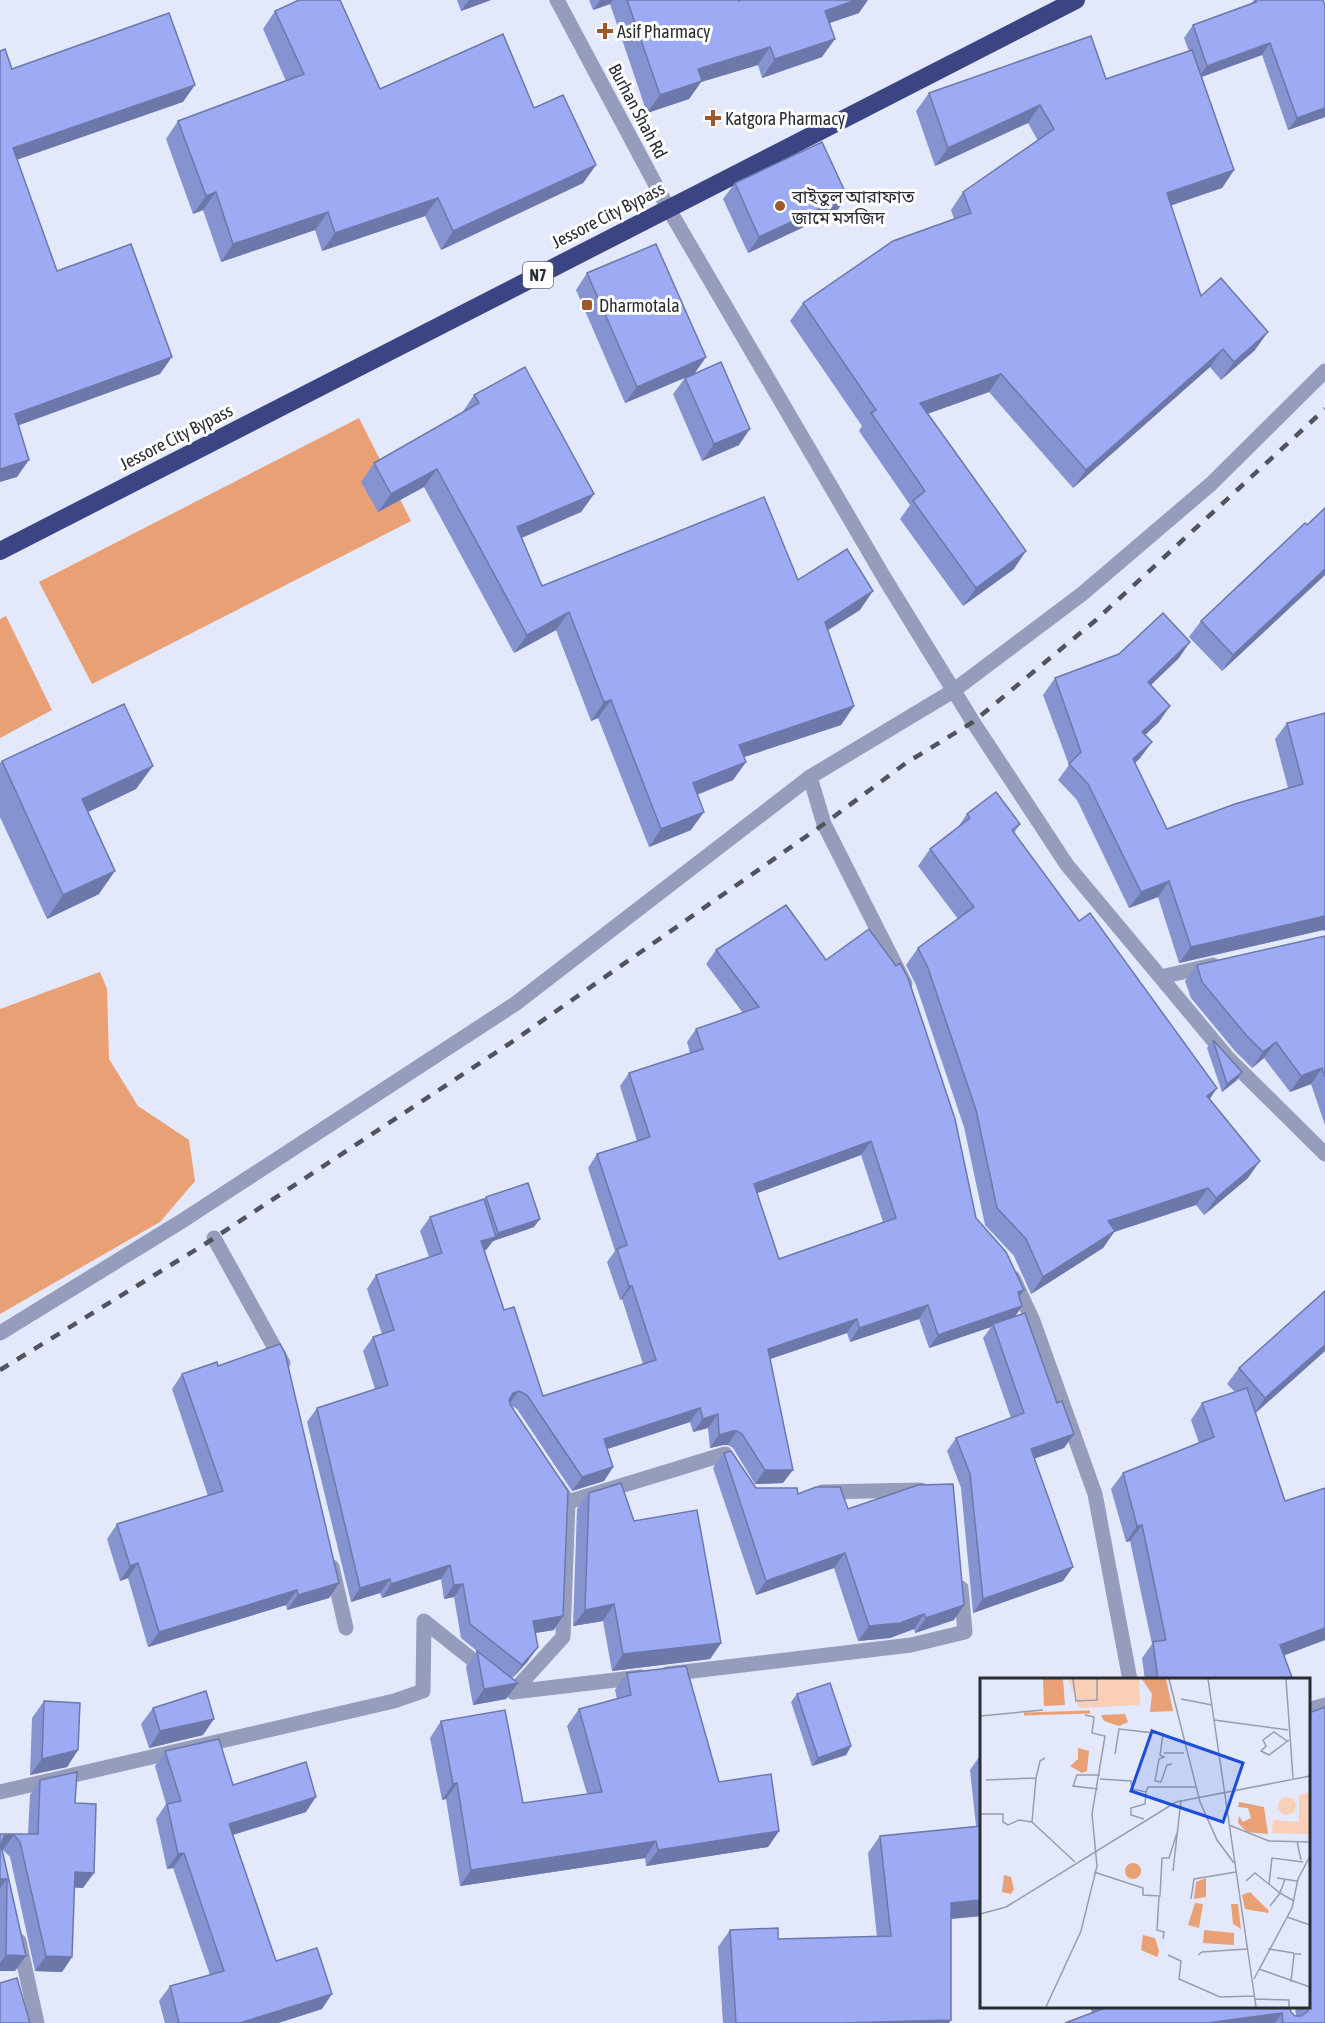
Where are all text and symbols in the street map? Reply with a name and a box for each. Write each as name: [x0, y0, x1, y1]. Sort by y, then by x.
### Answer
place label: Asif Pharmacy: [617, 21, 710, 42]
marker: Asif Pharmacy: [598, 24, 612, 38]
street label: Burhan Shah Rd: [604, 60, 672, 162]
place label: Katgora Pharmacy: [725, 108, 845, 129]
marker: Katgora Pharmacy: [706, 111, 720, 125]
street label: Jessore City Bypass: [548, 178, 668, 252]
place label: বাইতুল আরাফাত জামে মসজিদ: [791, 186, 915, 228]
marker: বাইতুল আরাফাত জামে মসজিদ: [773, 199, 787, 213]
road number: N7: [523, 262, 553, 288]
place label: Dharmotala: [599, 295, 680, 316]
marker: Dharmotala: [580, 298, 594, 312]
street label: Jessore City Bypass: [116, 400, 236, 474]
inset map: [980, 1678, 1310, 2008]

